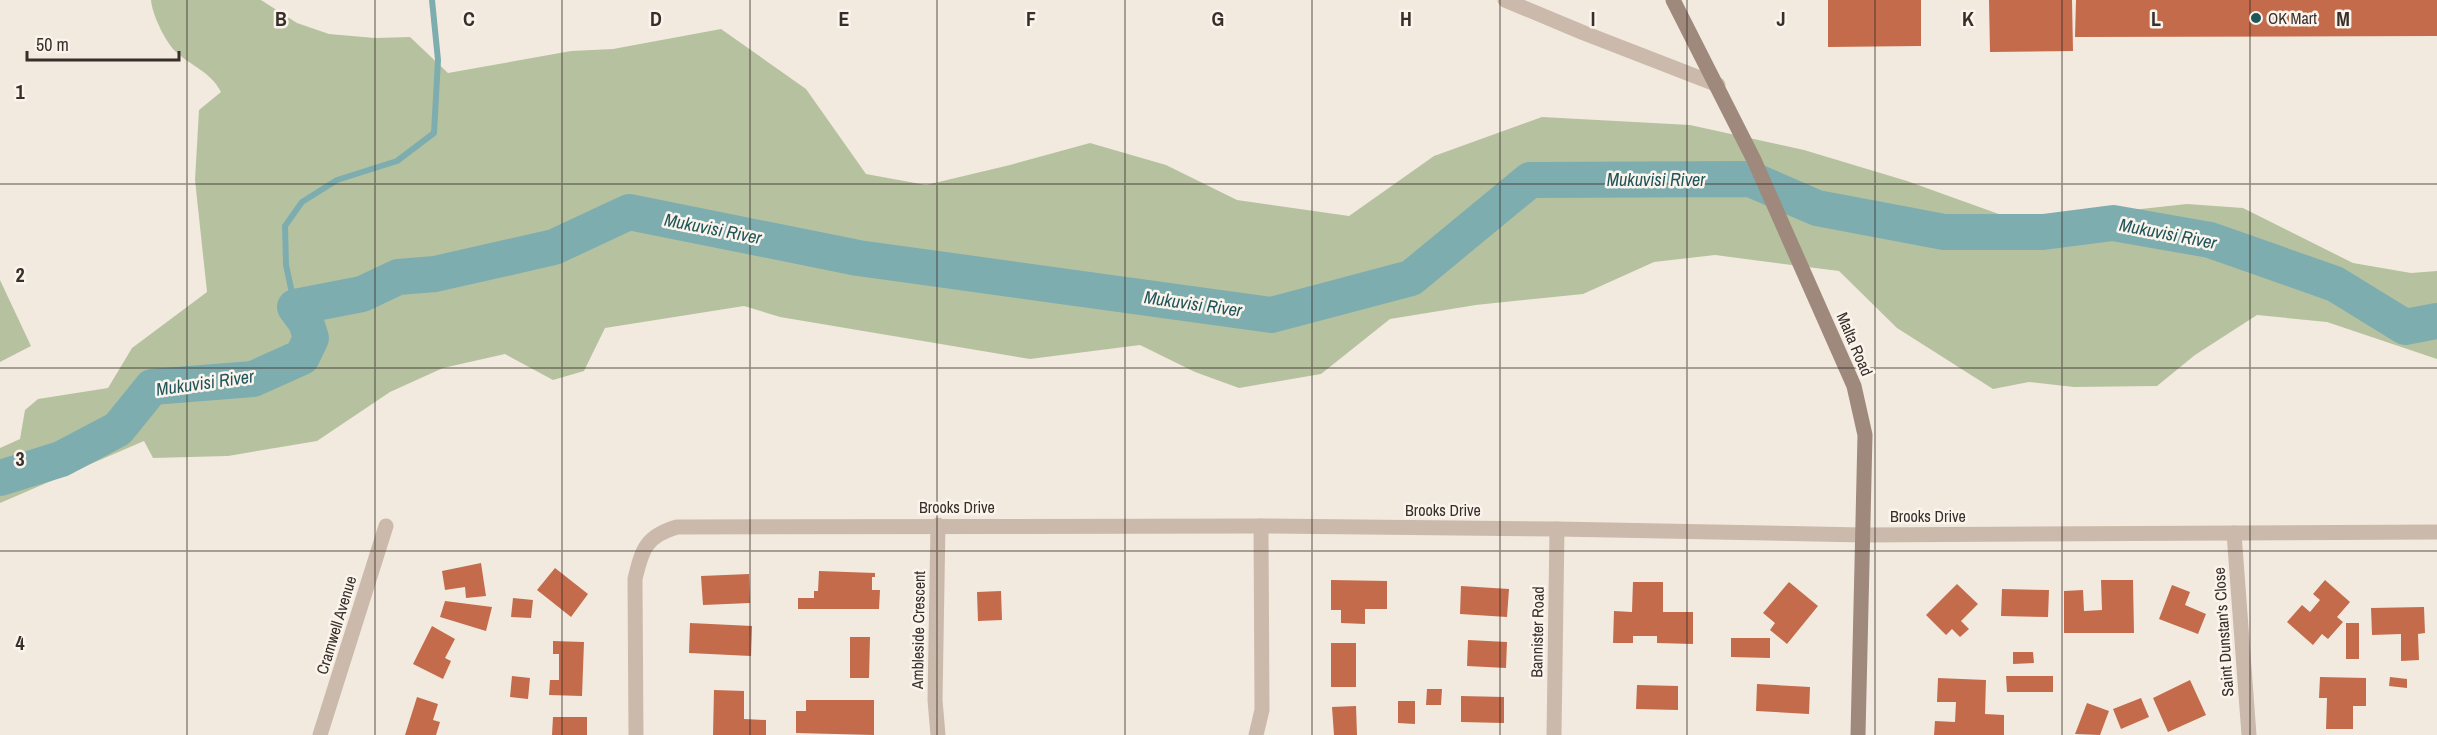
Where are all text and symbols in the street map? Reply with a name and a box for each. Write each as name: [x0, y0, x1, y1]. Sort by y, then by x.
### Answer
text: B: [275, 5, 287, 32]
text: C: [463, 5, 475, 32]
text: D: [650, 5, 662, 32]
text: E: [839, 5, 850, 32]
text: F: [1026, 5, 1036, 32]
text: G: [1212, 5, 1224, 32]
text: H: [1400, 5, 1412, 32]
text: I: [1591, 5, 1595, 32]
text: J: [1776, 5, 1786, 32]
text: K: [1962, 5, 1974, 32]
text: L: [2151, 5, 2161, 32]
text: M: [2336, 5, 2350, 32]
place label: OK Mart: [2268, 7, 2317, 29]
marker: OK Mart: [2249, 11, 2263, 25]
scale bar: [27, 24, 178, 62]
text: 50 m: [36, 32, 69, 57]
text: 1: [15, 78, 25, 105]
water label: Mukuvisi River: [1607, 167, 1706, 192]
water label: Mukuvisi River: [662, 207, 765, 250]
water label: Mukuvisi River: [2117, 212, 2220, 255]
text: 2: [15, 261, 25, 288]
water label: Mukuvisi River: [1143, 284, 1245, 323]
street label: Malta Road: [1832, 309, 1878, 379]
water label: Mukuvisi River: [154, 363, 256, 402]
text: 3: [15, 445, 25, 472]
street label: Brooks Drive: [919, 496, 995, 518]
street label: Brooks Drive: [1405, 499, 1481, 521]
street label: Brooks Drive: [1890, 505, 1966, 527]
street label: Saint Dunstan's Close: [2208, 567, 2238, 697]
street label: Ambleside Crescent: [906, 570, 930, 690]
street label: Cramwell Avenue: [311, 573, 361, 677]
street label: Bannister Road: [1525, 586, 1549, 678]
text: 4: [15, 629, 25, 656]

